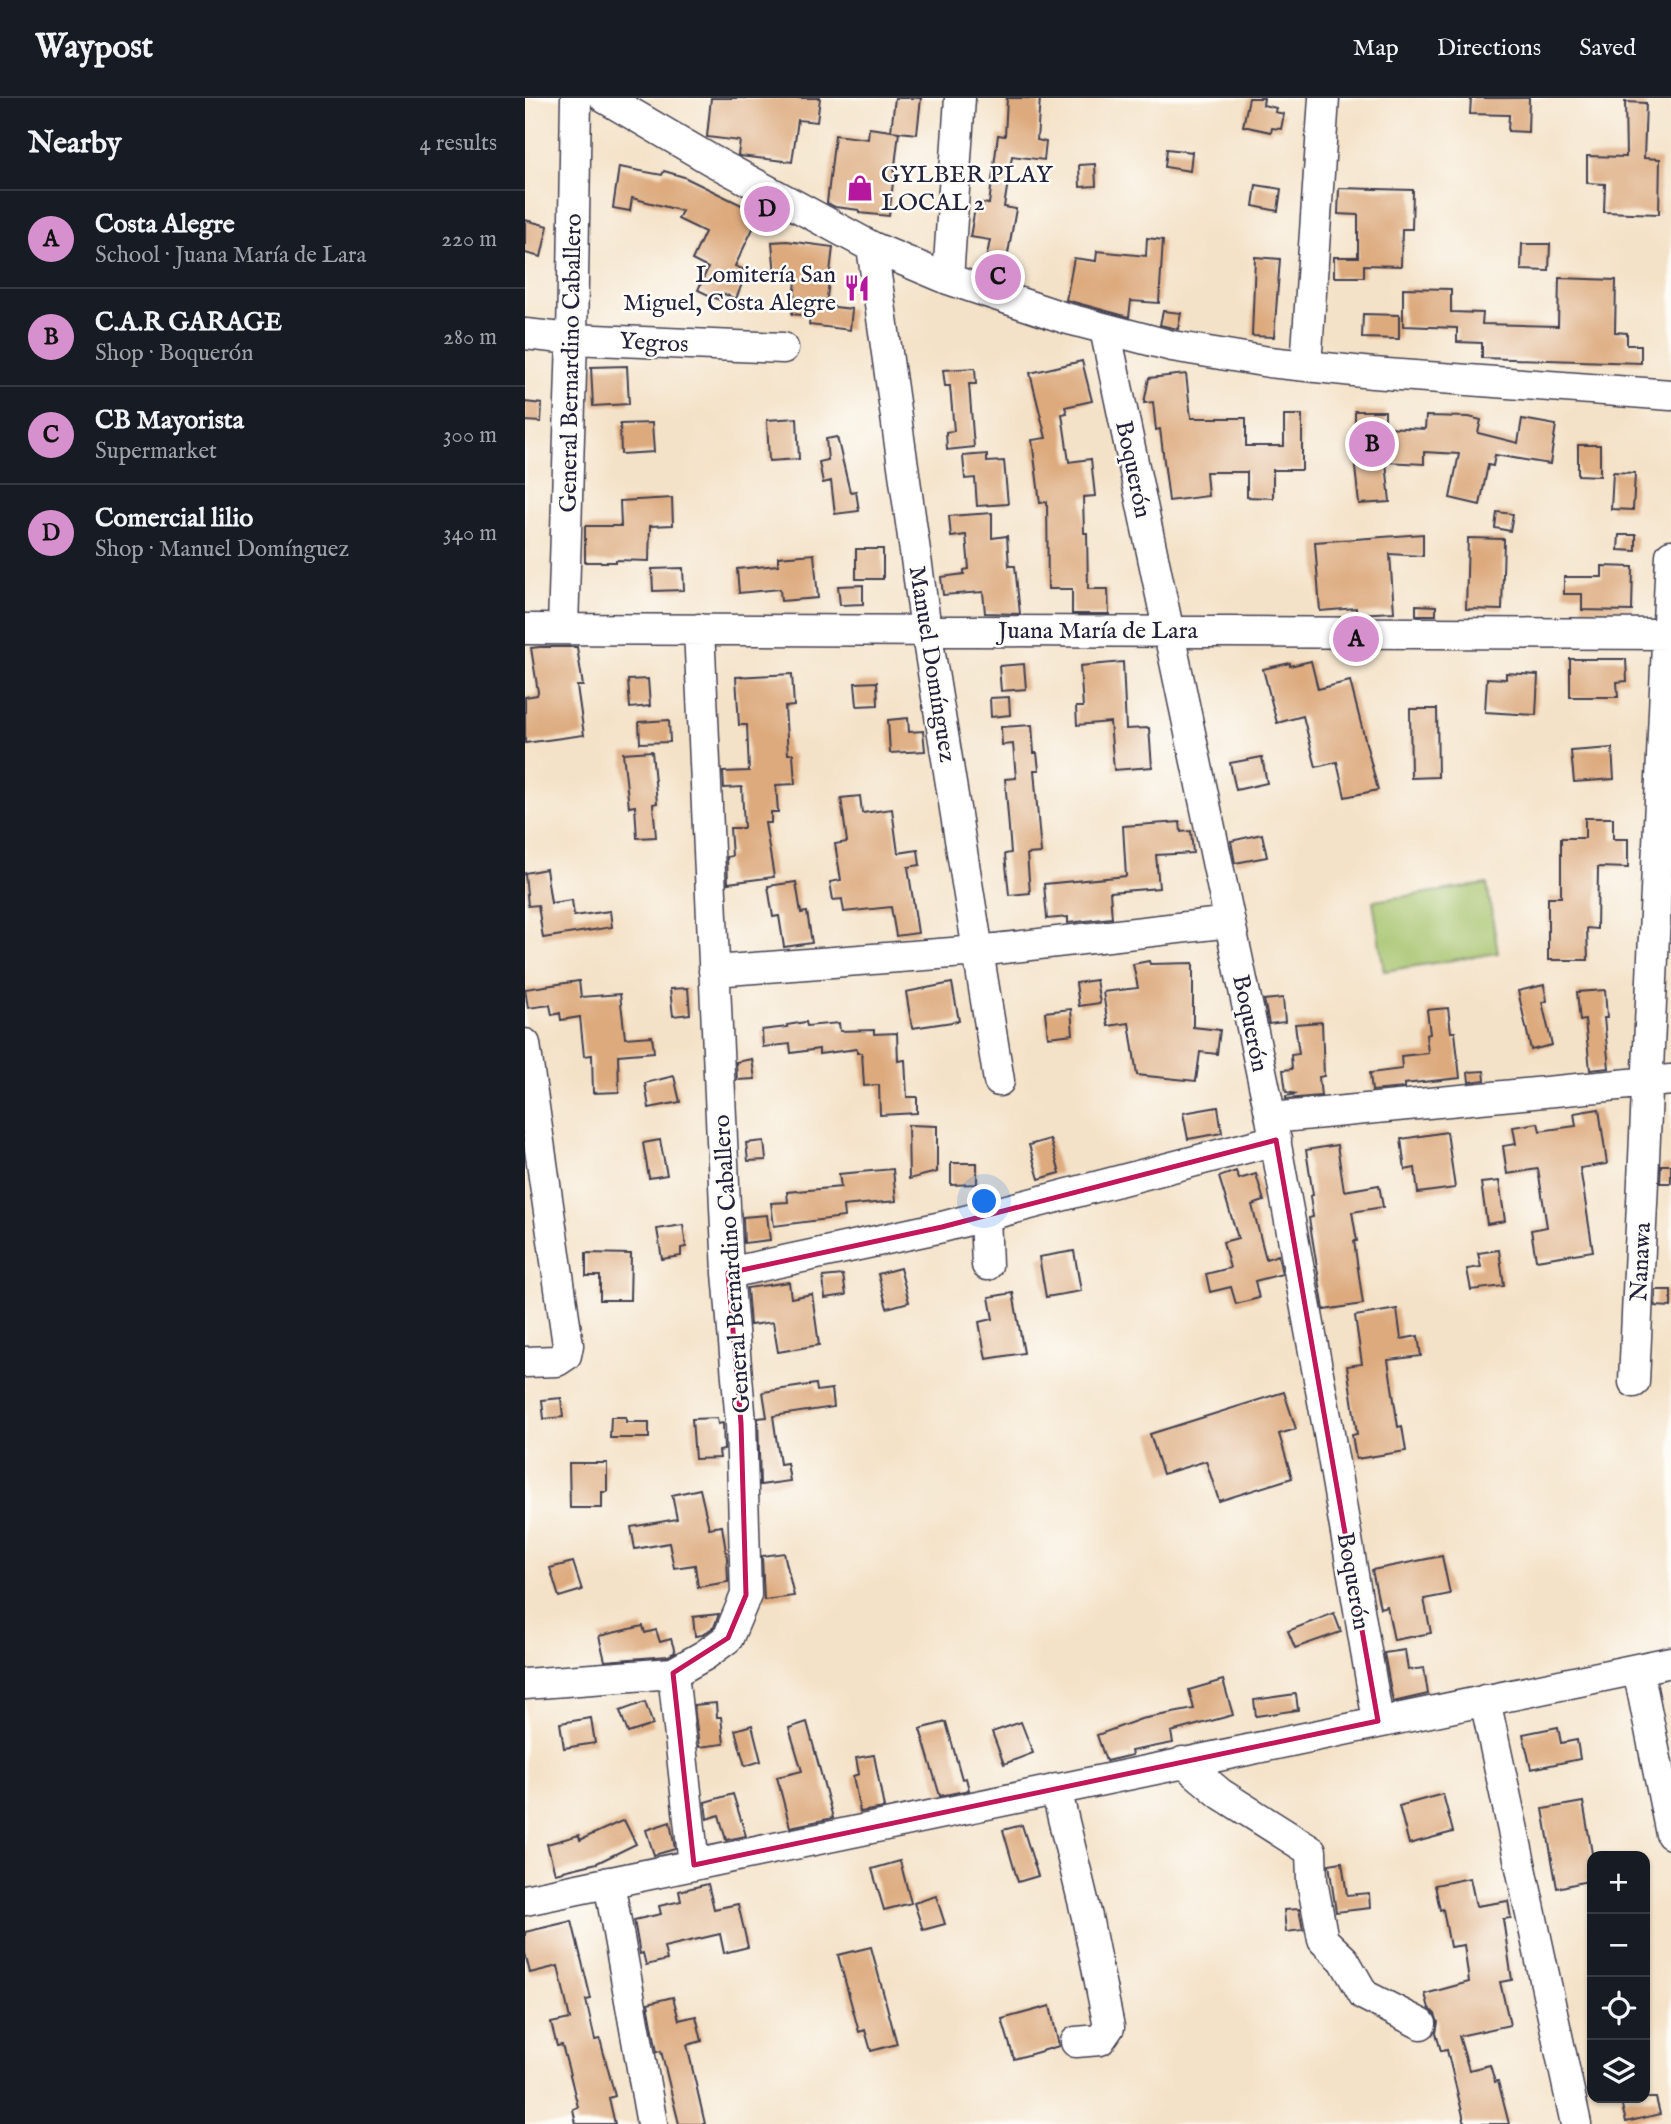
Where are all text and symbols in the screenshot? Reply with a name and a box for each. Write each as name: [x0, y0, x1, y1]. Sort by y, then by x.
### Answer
text: Waypost: [35, 27, 153, 69]
text: Map: [1353, 33, 1399, 64]
text: Directions: [1437, 33, 1541, 64]
text: Saved: [1579, 33, 1636, 64]
text: Nearby: [28, 125, 121, 163]
text: 4 results: [419, 129, 497, 158]
place label: GYLBER PLAY LOCAL 2: [881, 160, 1054, 219]
shop icon: GYLBER PLAY LOCAL 2: [845, 173, 875, 203]
pin: D: [744, 183, 790, 235]
text: Costa Alegre: [95, 208, 235, 241]
street label: General Bernardino Caballero: [553, 213, 590, 513]
text: A: [43, 225, 59, 254]
text: 220 m: [441, 225, 497, 254]
text: School · Juana María de Lara: [95, 241, 366, 270]
pin: C: [975, 251, 1021, 303]
place label: Lomitería San Miguel, Costa Alegre: [623, 260, 836, 319]
restaurant icon: Lomitería San Miguel, Costa Alegre: [842, 273, 872, 303]
text: C.A.R GARAGE: [95, 306, 282, 339]
text: B: [43, 323, 59, 352]
text: 280 m: [443, 323, 497, 352]
street label: Yegros: [619, 326, 689, 361]
text: Shop · Boquerón: [95, 339, 253, 368]
text: CB Mayorista: [95, 404, 244, 437]
street label: Boquerón: [1107, 418, 1158, 521]
pin: B: [1349, 418, 1395, 470]
text: C: [43, 421, 59, 450]
text: 300 m: [443, 421, 497, 450]
text: Supermarket: [95, 437, 217, 466]
text: Comercial lilio: [95, 502, 253, 535]
text: D: [42, 519, 60, 548]
text: 340 m: [443, 519, 497, 548]
text: Shop · Manuel Domínguez: [95, 535, 349, 564]
street label: Manuel Domínguez: [901, 564, 962, 765]
pin: A: [1333, 613, 1379, 665]
street label: Juana María de Lara: [995, 616, 1199, 647]
street label: Boquerón: [1224, 972, 1275, 1075]
street label: General Bernardino Caballero: [707, 1113, 758, 1414]
your location: [967, 1184, 1001, 1218]
street label: Nanawa: [1624, 1221, 1659, 1303]
street label: Boquerón: [1329, 1530, 1376, 1633]
map controls: [1587, 1851, 1650, 2103]
button: +: [1587, 1851, 1650, 1914]
button: −: [1587, 1914, 1650, 1977]
button: locate: [1587, 1977, 1650, 2040]
button: layers: [1587, 2040, 1650, 2103]

